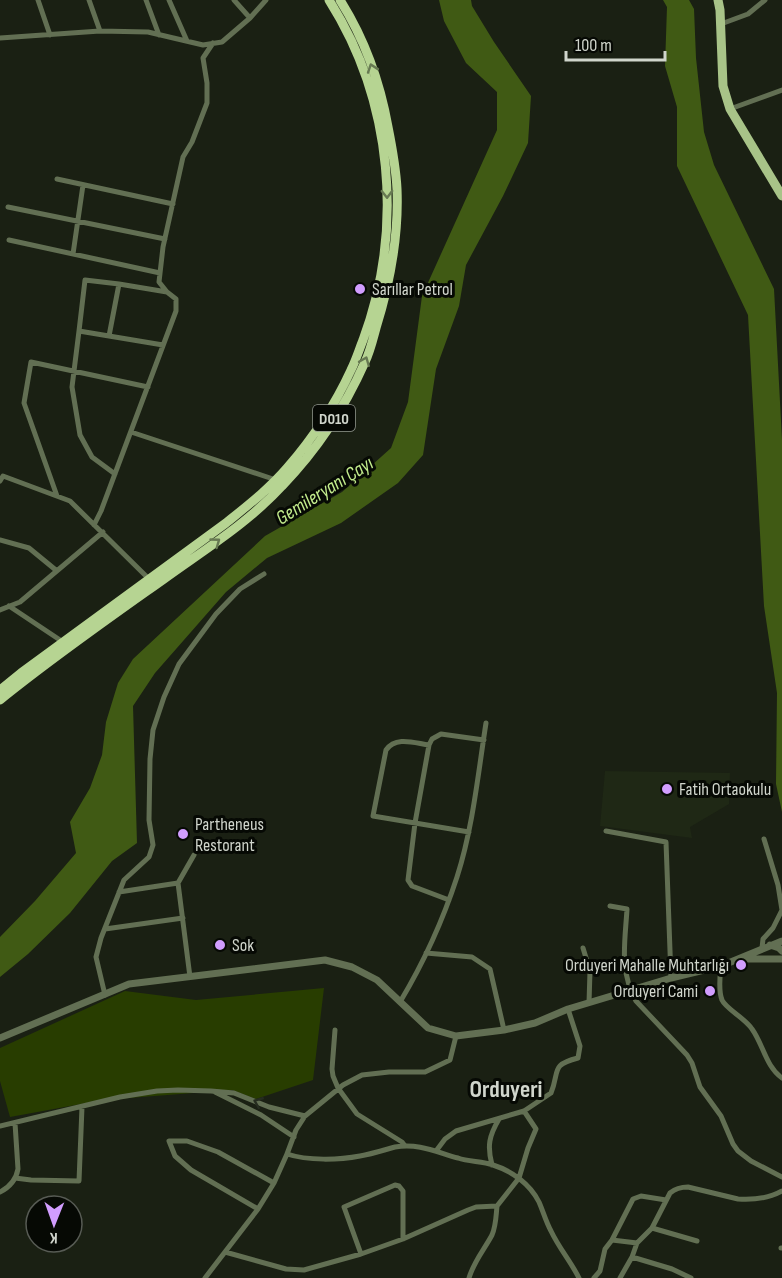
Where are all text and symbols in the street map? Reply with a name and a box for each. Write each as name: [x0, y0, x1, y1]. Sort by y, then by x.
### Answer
scale bar: [566, 24, 665, 62]
text: 100 m: [575, 35, 612, 56]
one-way arrow: [367, 63, 380, 74]
one-way arrow: [381, 190, 393, 199]
place label: Sarıllar Petrol: [372, 279, 453, 300]
marker: Sarıllar Petrol: [353, 282, 367, 296]
one-way arrow: [358, 356, 370, 367]
road number: D010: [313, 405, 355, 431]
water label: Gemileryanı Çayı: [271, 451, 378, 530]
one-way arrow: [210, 538, 221, 549]
place label: Fatih Ortaokulu: [679, 779, 771, 800]
marker: Fatih Ortaokulu: [660, 782, 674, 796]
place label: Partheneus Restorant: [195, 814, 264, 856]
marker: Partheneus Restorant: [176, 827, 190, 841]
place label: Sok: [232, 935, 254, 956]
marker: Sok: [213, 938, 227, 952]
place label: Orduyeri Mahalle Muhtarlığı: [565, 955, 729, 976]
marker: Orduyeri Mahalle Muhtarlığı: [734, 958, 748, 972]
place label: Orduyeri Cami: [614, 981, 698, 1002]
marker: Orduyeri Cami: [703, 984, 717, 998]
district label: Orduyeri: [470, 1075, 543, 1104]
one-way arrow: [253, 1097, 264, 1109]
north arrow: [24, 1194, 84, 1254]
text: K: [50, 1228, 58, 1247]

